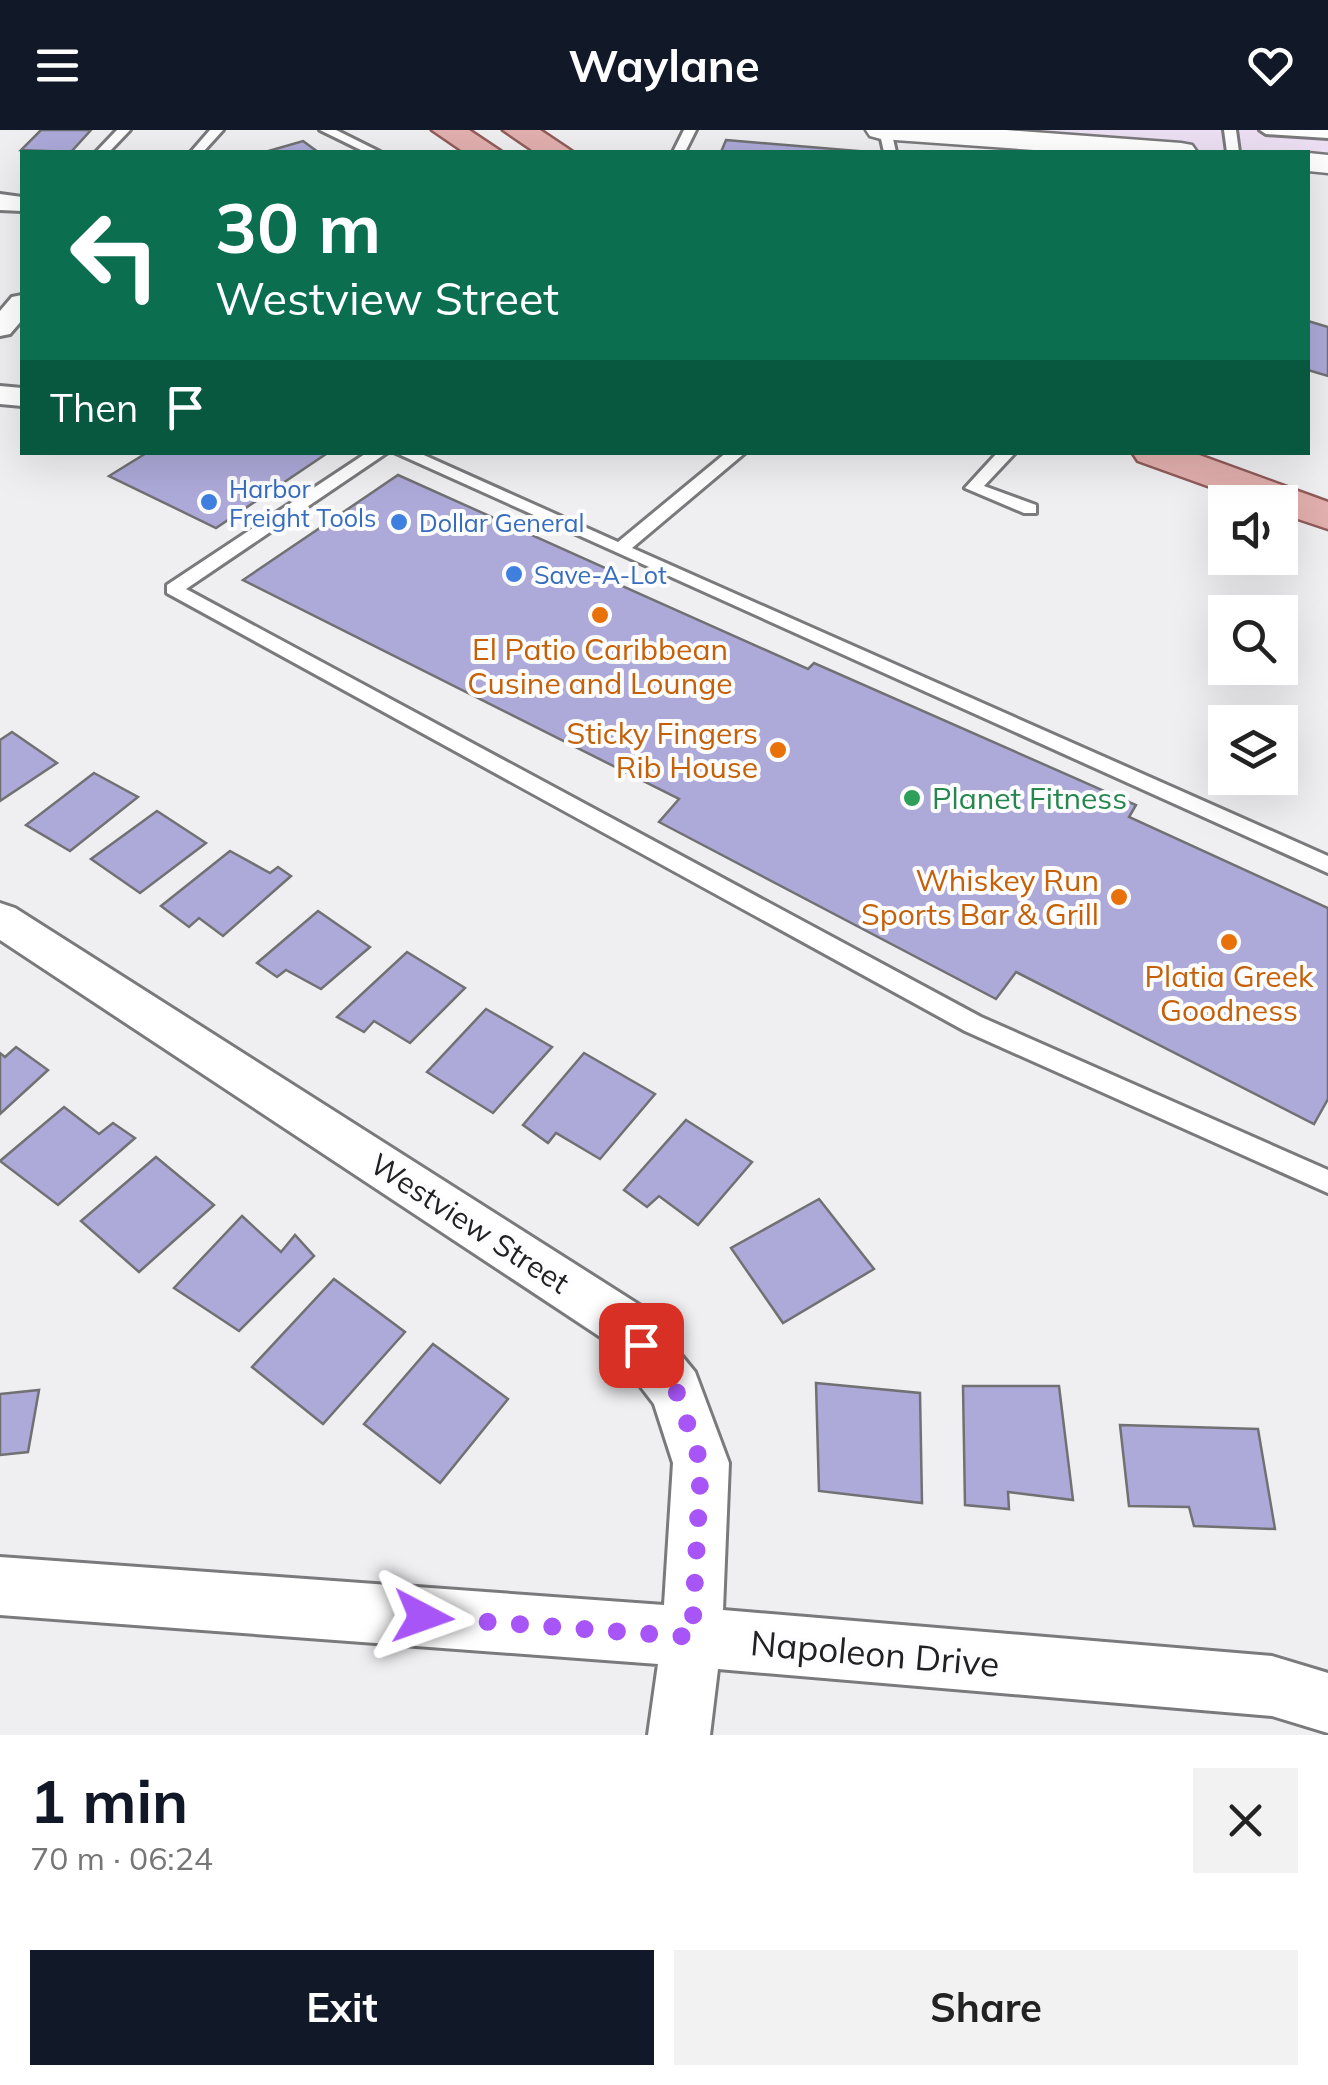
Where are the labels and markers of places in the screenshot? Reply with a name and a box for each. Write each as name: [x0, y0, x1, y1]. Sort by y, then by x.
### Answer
place label: Harbor Freight Tools: [229, 473, 376, 533]
marker: Harbor Freight Tools: [198, 491, 220, 513]
place label: Dollar General: [419, 507, 584, 538]
marker: Dollar General: [388, 511, 410, 533]
place label: Save-A-Lot: [534, 559, 667, 590]
marker: Save-A-Lot: [503, 563, 525, 585]
marker: El Patio Caribbean Cusine and Lounge: [589, 604, 611, 626]
place label: El Patio Caribbean Cusine and Lounge: [467, 630, 733, 702]
place label: Sticky Fingers Rib House: [567, 714, 758, 786]
marker: Sticky Fingers Rib House: [767, 739, 789, 761]
place label: Planet Fitness: [932, 779, 1127, 817]
marker: Planet Fitness: [901, 787, 923, 809]
place label: Whiskey Run Sports Bar & Grill: [861, 861, 1099, 933]
marker: Whiskey Run Sports Bar & Grill: [1108, 886, 1130, 908]
marker: Platia Greek Goodness: [1218, 931, 1240, 953]
place label: Platia Greek Goodness: [1145, 957, 1314, 1029]
pin: [599, 1303, 684, 1388]

